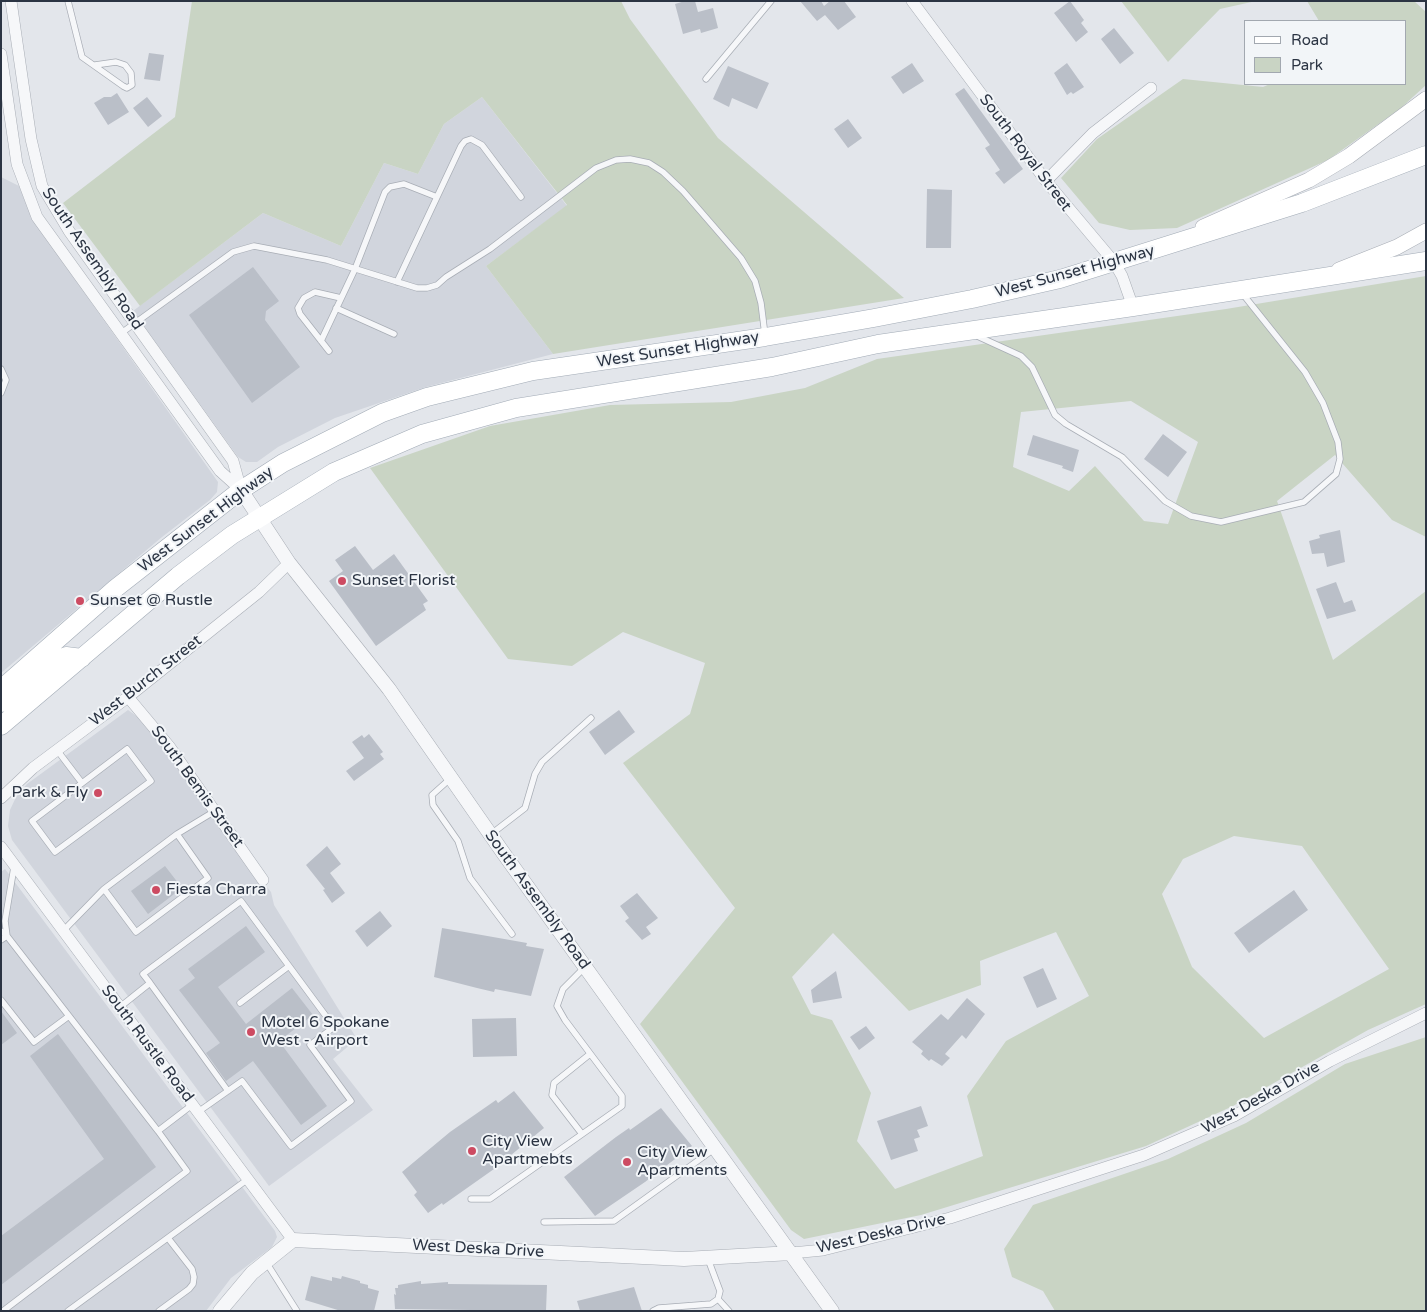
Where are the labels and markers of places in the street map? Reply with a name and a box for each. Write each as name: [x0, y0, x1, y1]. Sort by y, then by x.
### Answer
place label: Sunset Florist: [352, 571, 455, 591]
marker: Sunset Florist: [336, 575, 348, 587]
place label: Sunset @ Rustle: [90, 591, 213, 611]
marker: Sunset @ Rustle: [74, 595, 86, 607]
place label: Park & Fly: [12, 783, 88, 803]
marker: Park & Fly: [92, 787, 104, 799]
place label: Fiesta Charra: [166, 880, 267, 900]
marker: Fiesta Charra: [150, 884, 162, 896]
place label: Motel 6 Spokane West - Airport: [261, 1013, 389, 1051]
marker: Motel 6 Spokane West - Airport: [245, 1026, 257, 1038]
place label: City View Apartmebts: [482, 1132, 573, 1170]
place label: City View Apartments: [637, 1143, 727, 1181]
marker: City View Apartmebts: [466, 1145, 478, 1157]
marker: City View Apartments: [621, 1156, 633, 1168]

